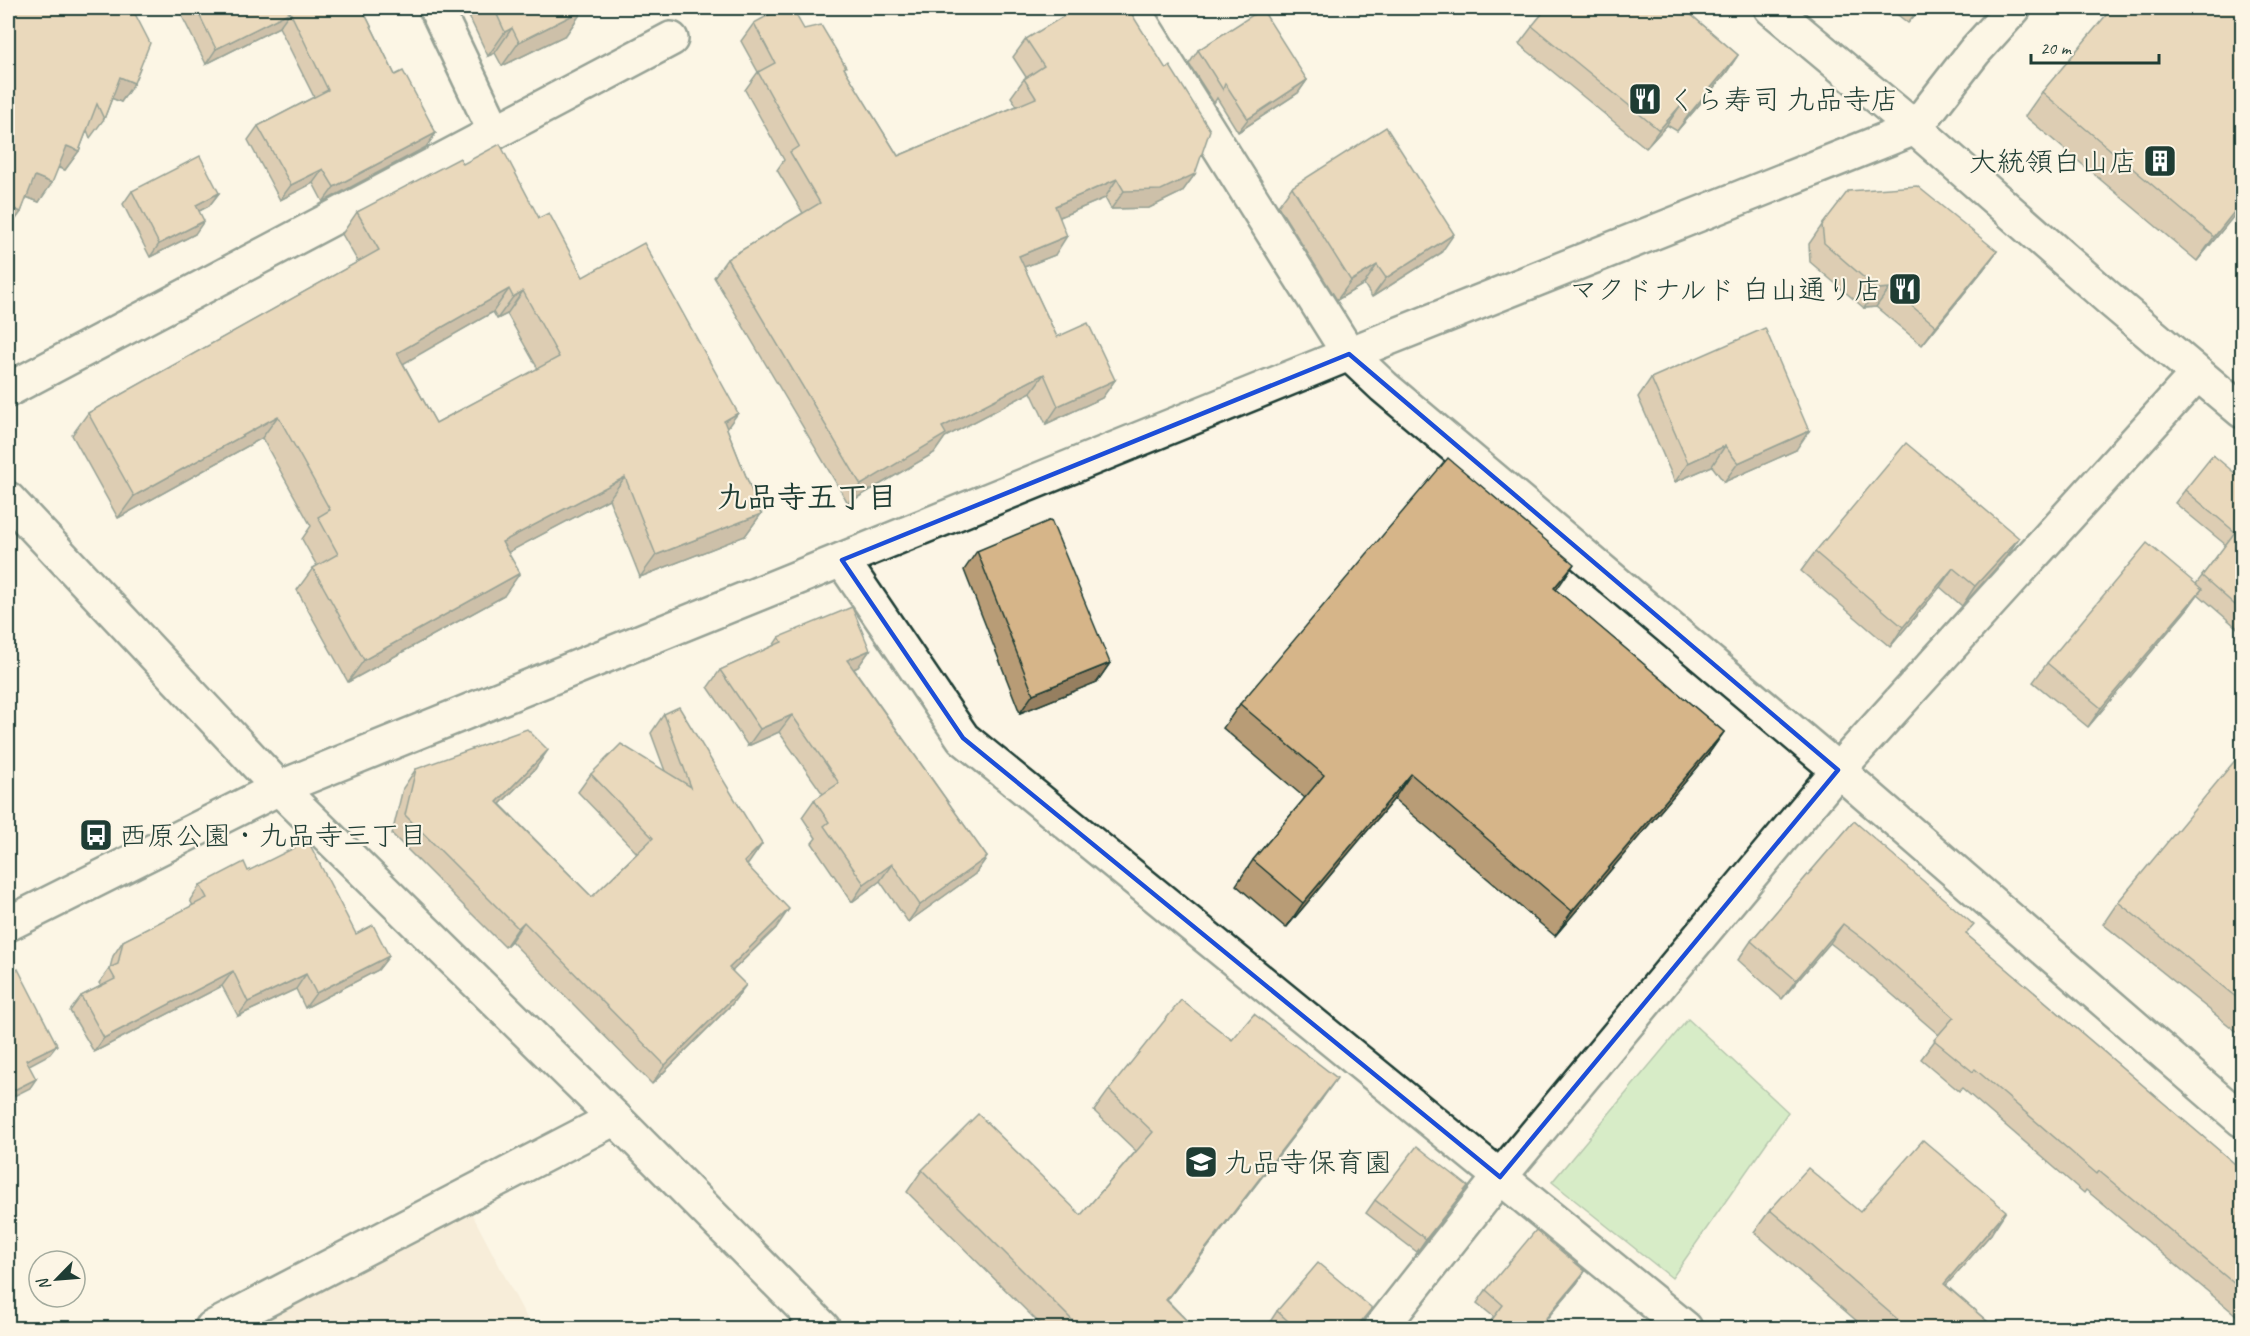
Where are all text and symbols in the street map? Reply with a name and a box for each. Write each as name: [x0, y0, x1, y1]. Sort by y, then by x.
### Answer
scale bar: [2031, 27, 2158, 65]
text: 20 m: [2040, 37, 2073, 59]
restaurant icon: くら寿司 九品寺店: [1627, 81, 1663, 117]
place label: くら寿司 九品寺店: [1668, 82, 1899, 117]
building icon: 大統領白山店: [2142, 143, 2178, 179]
place label: 大統領白山店: [1969, 144, 2137, 179]
restaurant icon: マクドナルド 白山通り店: [1887, 271, 1923, 307]
place label: マクドナルド 白山通り店: [1569, 272, 1882, 307]
district label: 九品寺五丁目: [717, 478, 897, 516]
bus stop icon: 西原公園・九品寺三丁目: [78, 817, 114, 853]
place label: 西原公園・九品寺三丁目: [119, 818, 427, 853]
school or university icon: 九品寺保育園: [1183, 1144, 1219, 1180]
place label: 九品寺保育園: [1224, 1145, 1392, 1180]
north arrow: [27, 1249, 87, 1309]
text: N: [32, 1273, 55, 1294]

